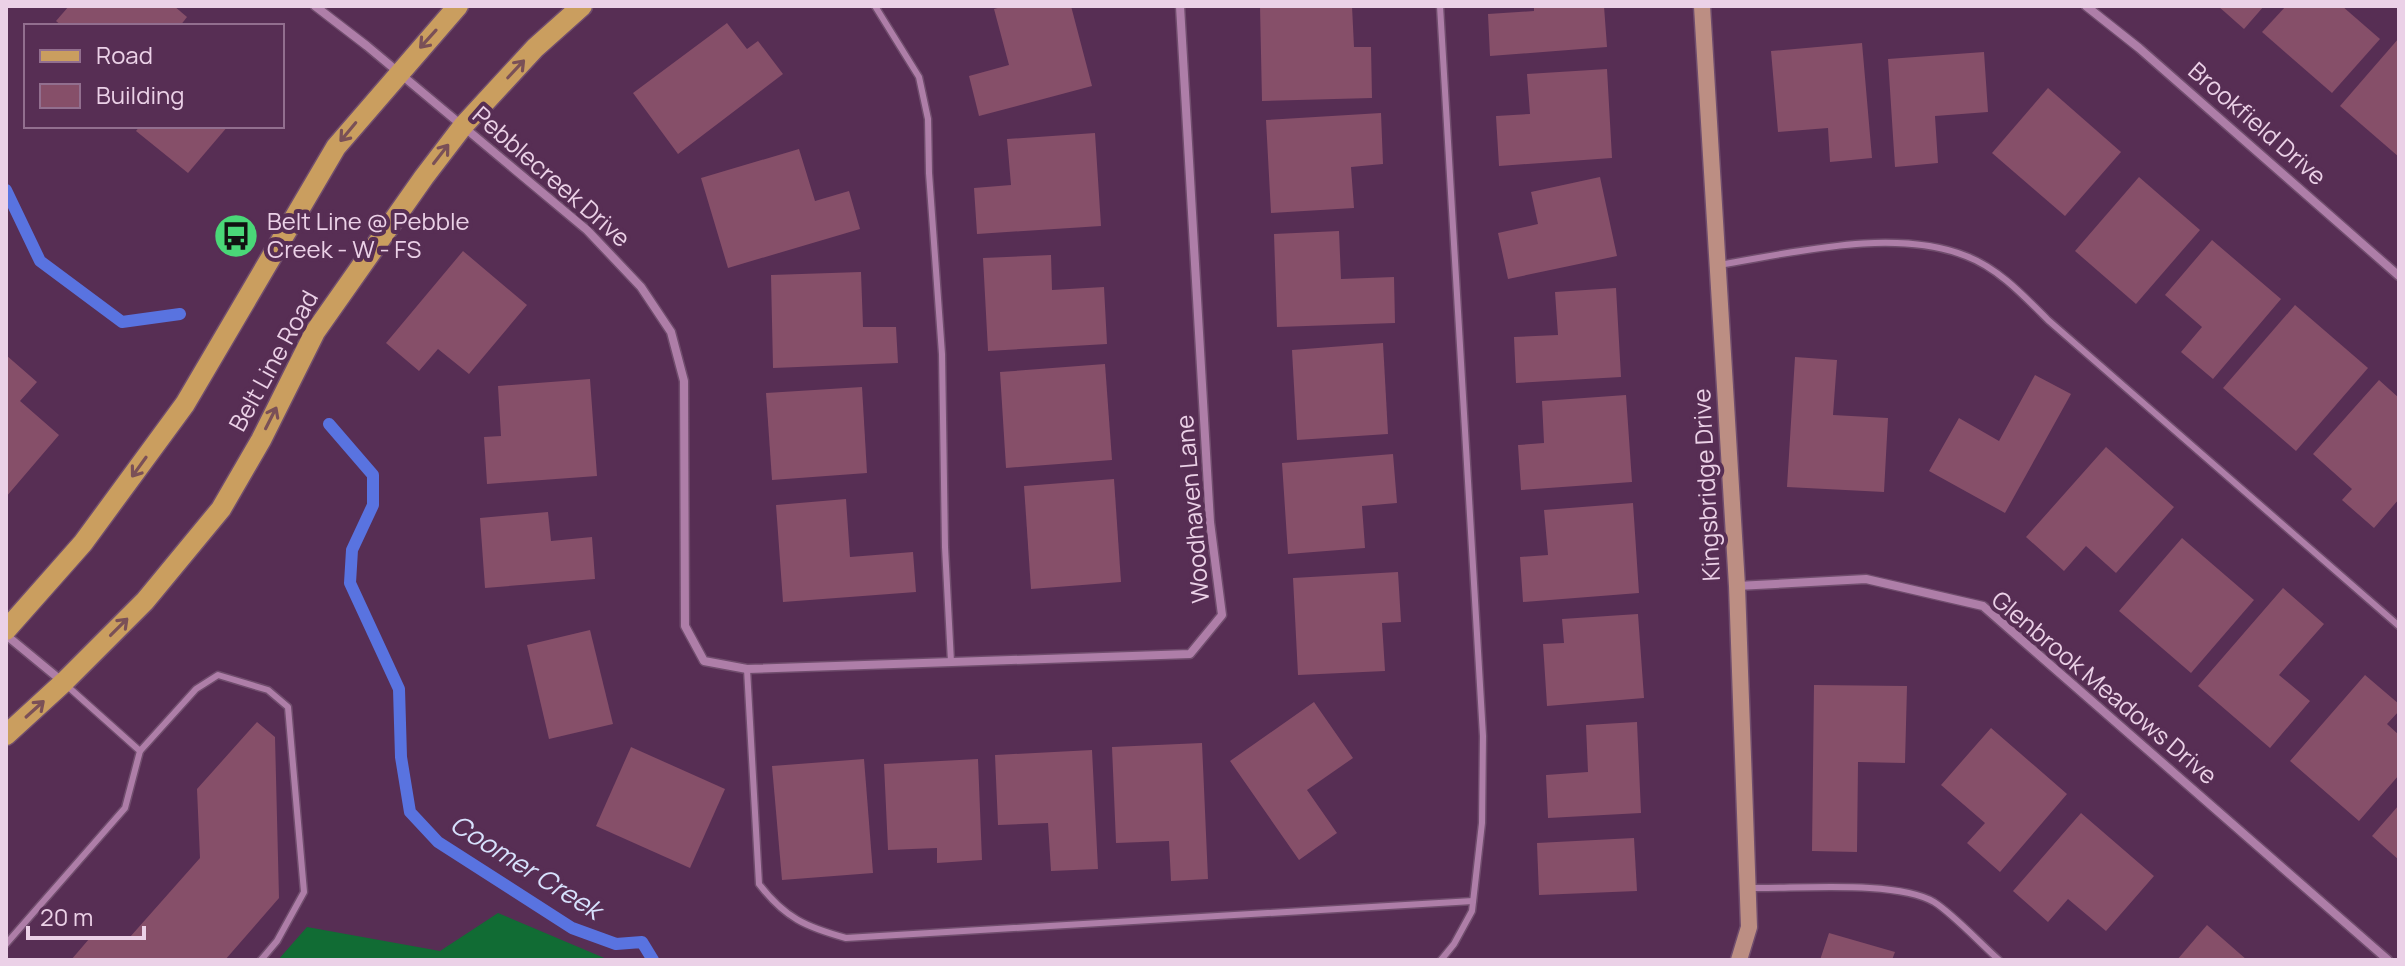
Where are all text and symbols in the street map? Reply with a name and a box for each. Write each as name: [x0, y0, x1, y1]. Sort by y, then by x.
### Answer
legend: [24, 24, 284, 128]
one-way arrow: [420, 29, 438, 49]
text: Road: [96, 38, 153, 71]
street label: Brookfield Drive: [2182, 54, 2334, 192]
one-way arrow: [506, 59, 524, 79]
text: Building: [96, 78, 184, 111]
street label: Pebblecreek Drive: [466, 98, 638, 254]
one-way arrow: [339, 122, 357, 142]
one-way arrow: [433, 144, 450, 165]
place label: Belt Line @ Pebble Creek - W - FS: [267, 204, 470, 265]
bus stop icon: Belt Line @ Pebble Creek - W - FS: [212, 212, 260, 260]
street label: Belt Line Road: [220, 284, 325, 437]
street label: Kingsbridge Drive: [1684, 388, 1727, 582]
one-way arrow: [264, 407, 280, 431]
street label: Woodhaven Lane: [1167, 414, 1216, 605]
one-way arrow: [130, 455, 147, 477]
street label: Glenbrook Meadows Drive: [1985, 583, 2225, 791]
one-way arrow: [109, 618, 128, 637]
one-way arrow: [25, 699, 45, 718]
water label: Coomer Creek: [444, 805, 613, 929]
scale bar: [28, 890, 144, 940]
text: 20 m: [40, 900, 93, 933]

